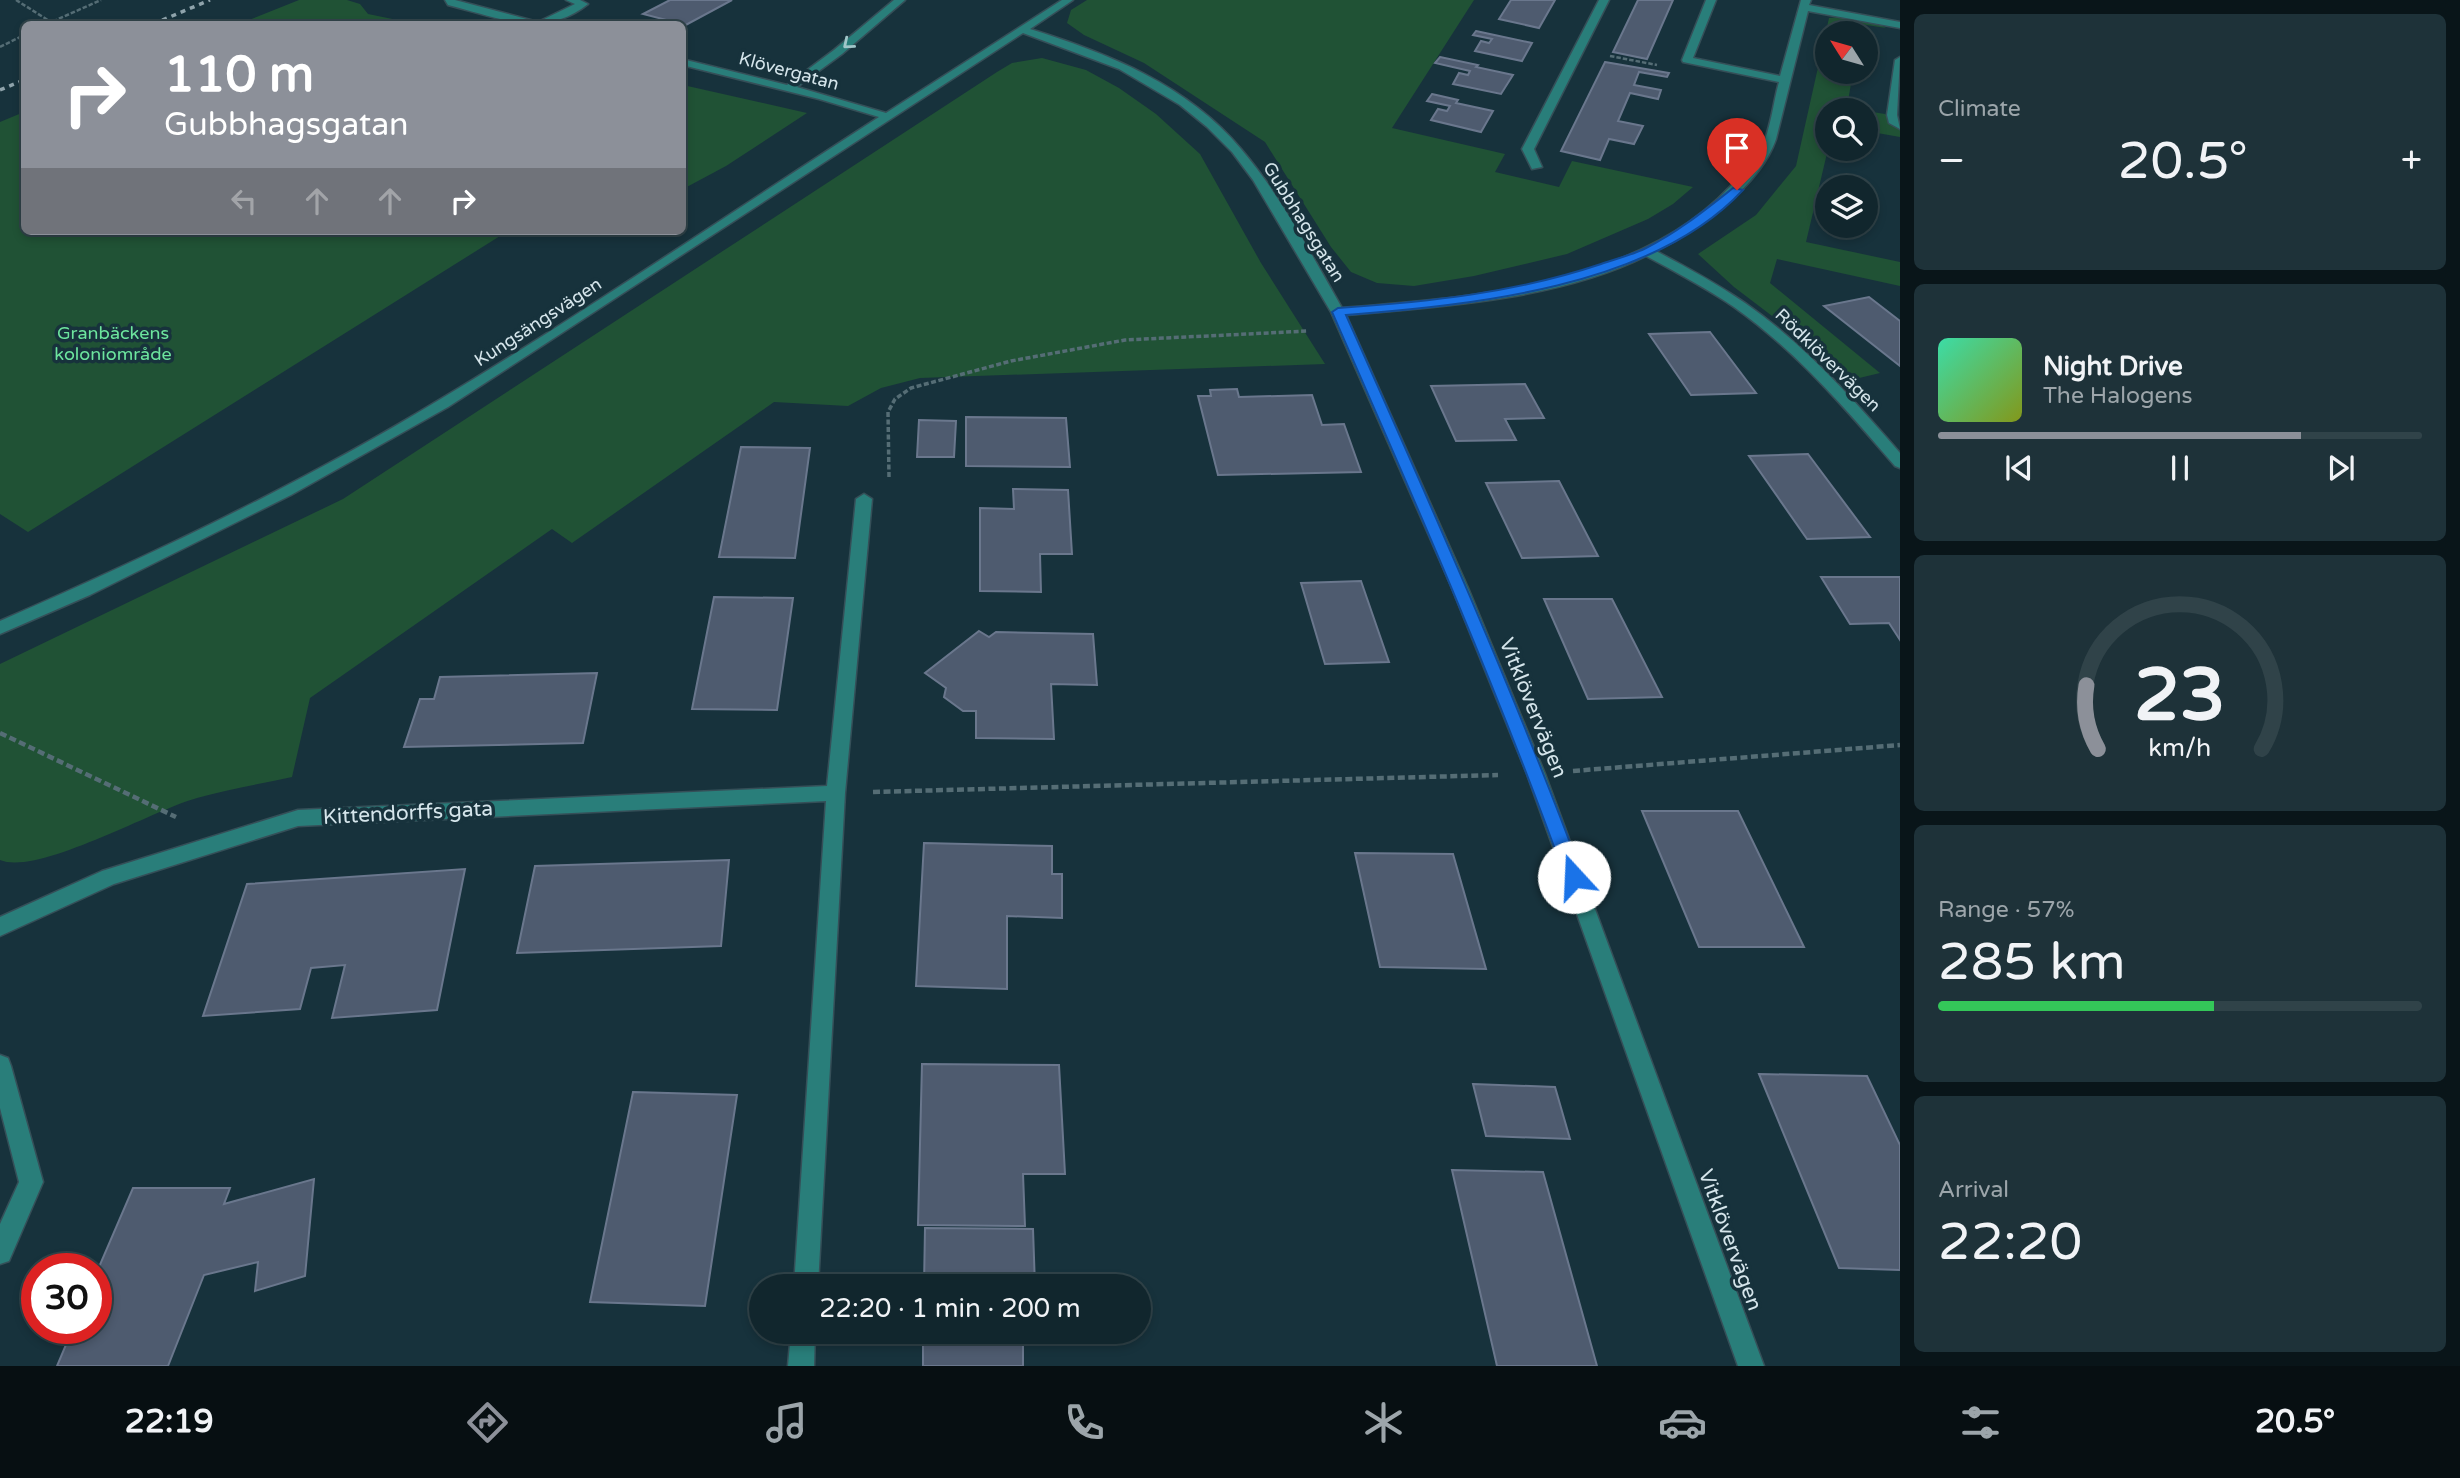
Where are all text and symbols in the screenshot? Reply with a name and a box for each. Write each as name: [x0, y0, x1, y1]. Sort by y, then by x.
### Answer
north arrow: [1815, 21, 1878, 84]
map controls: [1815, 21, 1878, 238]
one-way arrow: [843, 36, 856, 48]
text: 110 m: [164, 46, 314, 105]
street label: Klövergatan: [736, 47, 842, 95]
icon: right: [49, 49, 140, 140]
text: Climate: [1938, 95, 2021, 123]
button: search: [1815, 98, 1878, 161]
text: Gubbhagsgatan: [164, 106, 409, 144]
pin: [1707, 118, 1767, 190]
icon: arrive: [1718, 129, 1756, 167]
text: 20.5°: [2118, 130, 2248, 193]
text: −: [1938, 138, 1965, 184]
text: +: [2401, 138, 2422, 184]
street label: Gubbhagsgatan: [1258, 158, 1350, 286]
button: layers: [1815, 175, 1878, 238]
icon: left: [225, 182, 263, 220]
icon: ahead: [298, 182, 336, 220]
icon: ahead: [371, 182, 409, 220]
icon: right: [444, 182, 482, 220]
street label: Kungsängsvägen: [470, 273, 606, 371]
street label: Rödklövervägen: [1770, 304, 1886, 416]
park label: Granbäckens koloniområde: [54, 322, 172, 365]
text: Night Drive: [2043, 351, 2183, 382]
text: The Halogens: [2043, 382, 2192, 410]
icon: previous: [2000, 449, 2038, 487]
icon: pause: [2161, 449, 2199, 487]
icon: next: [2322, 449, 2360, 487]
street label: Vitklövervägen: [1494, 634, 1572, 782]
text: 23: [2134, 652, 2226, 740]
text: km/h: [2149, 733, 2211, 763]
street label: Kittendorffs gata: [322, 796, 494, 830]
position arrow: [1537, 840, 1611, 914]
text: Range · 57%: [1938, 896, 2074, 924]
text: 285 km: [1938, 931, 2126, 994]
street label: Vitklövervägen: [1693, 1166, 1767, 1314]
text: Arrival: [1938, 1176, 2009, 1204]
text: 22:20: [1938, 1211, 2082, 1274]
speed limit sign: 30: [21, 1253, 112, 1344]
text: 22:20 · 1 min · 200 m: [819, 1293, 1081, 1324]
icon: directions: [463, 1398, 512, 1447]
icon: music: [762, 1398, 811, 1447]
icon: phone: [1060, 1398, 1109, 1447]
icon: climate: [1359, 1398, 1408, 1447]
icon: car: [1658, 1398, 1707, 1447]
icon: filters: [1956, 1398, 2005, 1447]
text: 22:19: [125, 1403, 214, 1441]
text: 20.5°: [2255, 1403, 2335, 1441]

